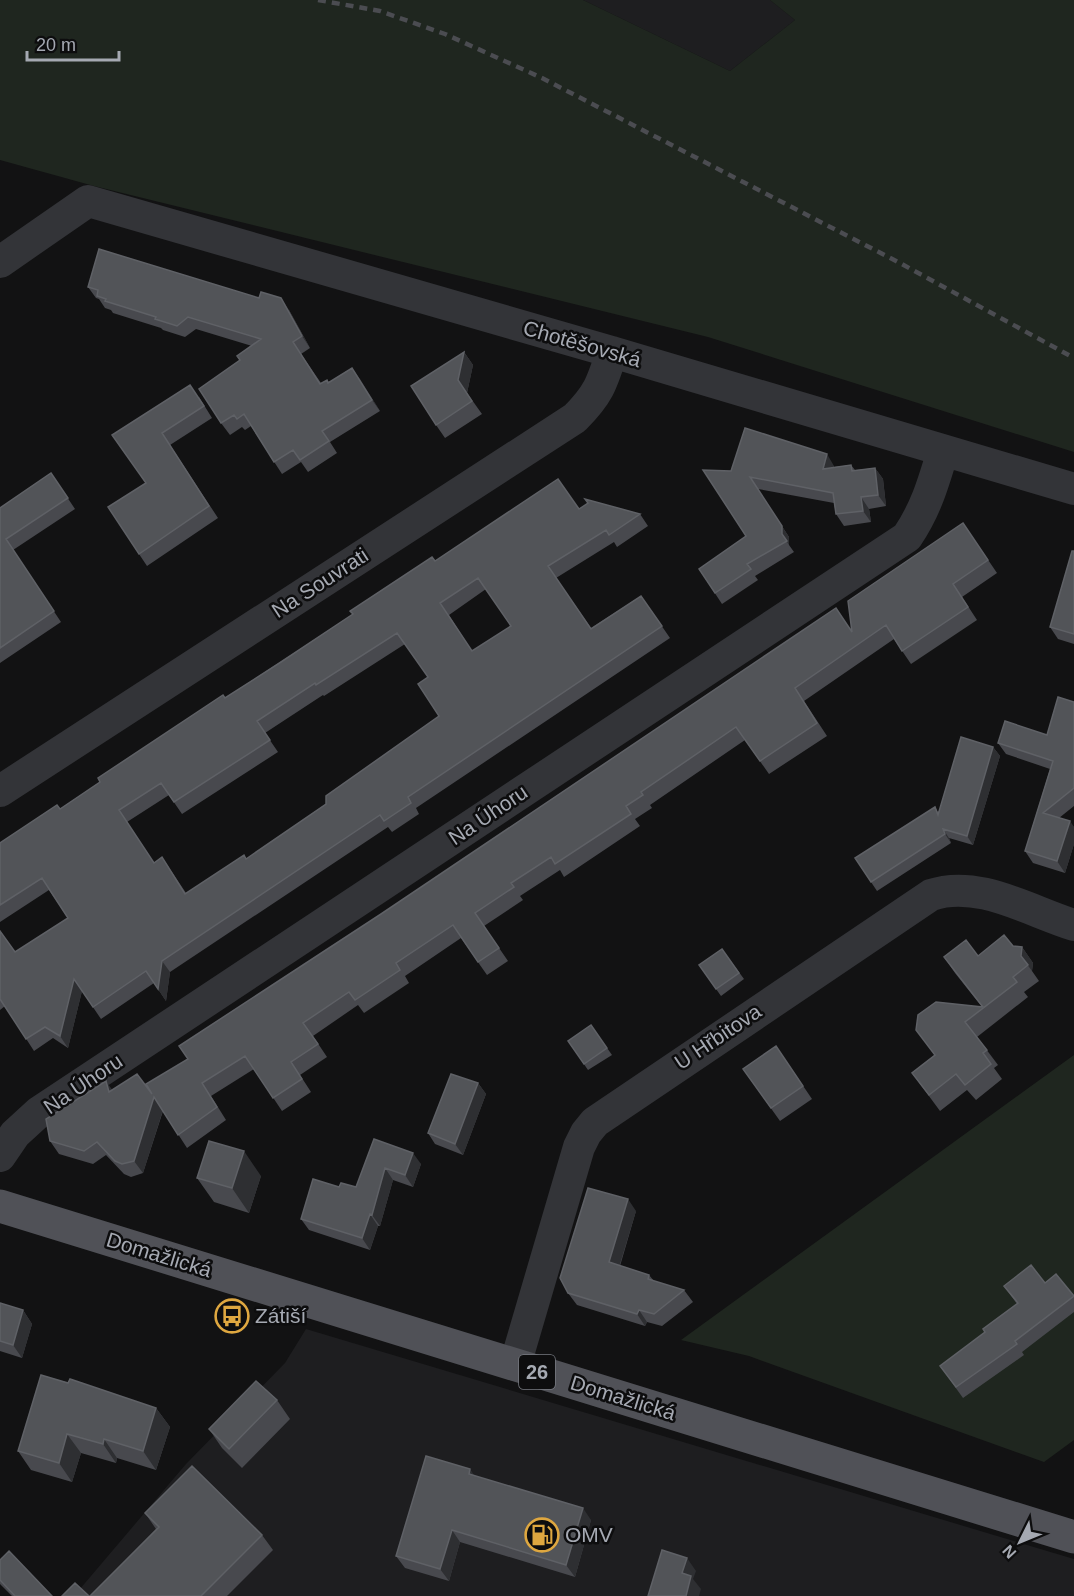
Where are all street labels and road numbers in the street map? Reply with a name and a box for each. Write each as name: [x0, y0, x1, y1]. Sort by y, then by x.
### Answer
street label: Chotěšovská: [521, 316, 644, 371]
street label: Na Souvrati: [267, 543, 372, 622]
street label: Na Úhoru: [444, 780, 531, 849]
street label: U Hřbitova: [670, 999, 766, 1074]
street label: Na Úhoru: [39, 1049, 126, 1118]
street label: Domažlická: [104, 1228, 215, 1281]
road number: 26: [519, 1355, 555, 1389]
street label: Domažlická: [568, 1371, 679, 1424]

